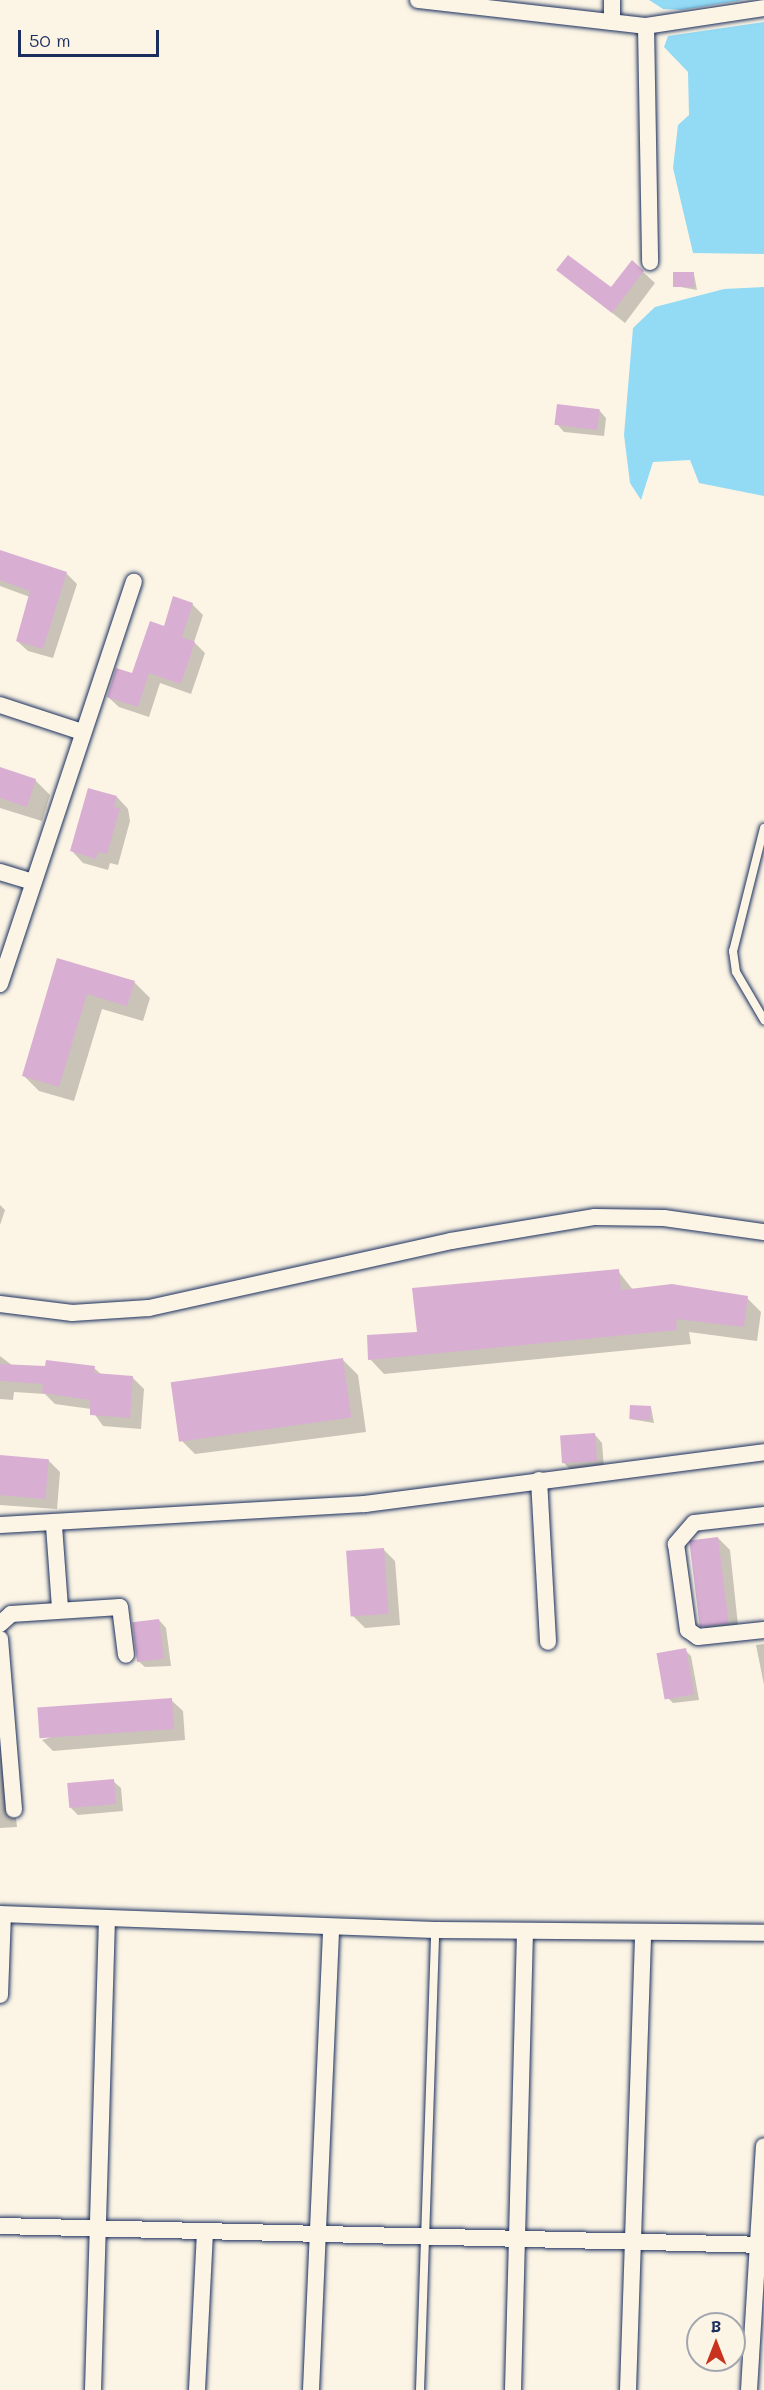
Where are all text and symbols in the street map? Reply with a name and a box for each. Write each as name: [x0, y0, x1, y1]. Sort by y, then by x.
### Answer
scale bar: [21, 18, 162, 56]
text: 50 m: [29, 28, 71, 52]
north arrow: [686, 2312, 746, 2372]
text: B: [711, 2315, 721, 2336]

